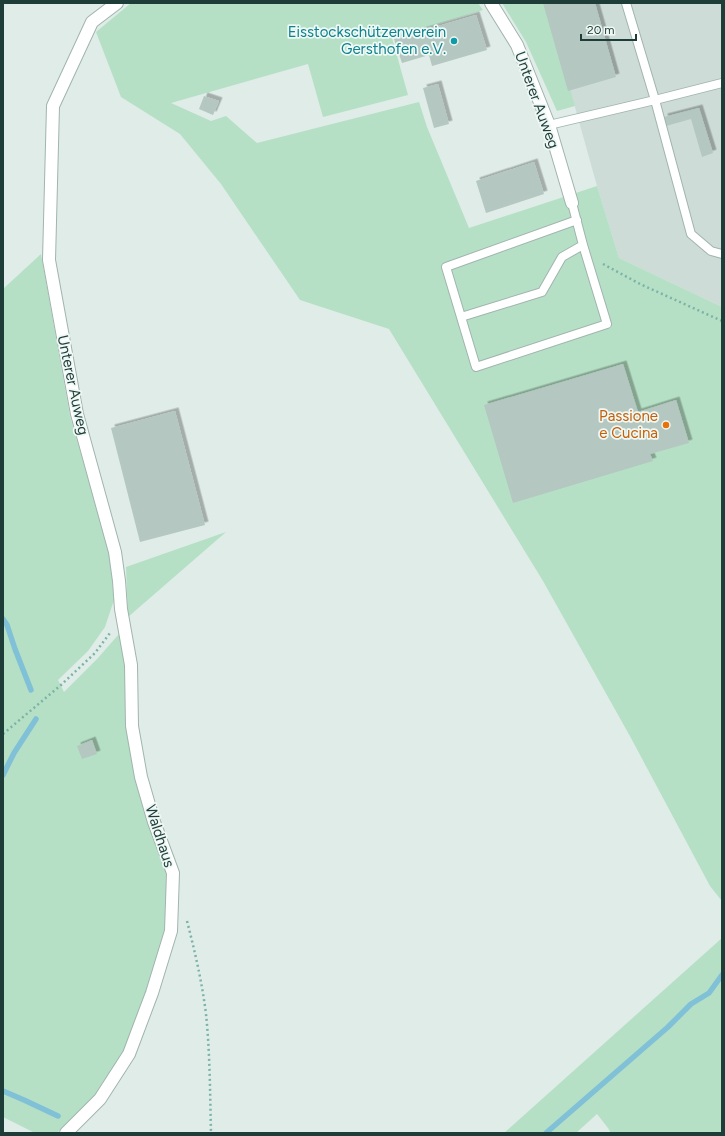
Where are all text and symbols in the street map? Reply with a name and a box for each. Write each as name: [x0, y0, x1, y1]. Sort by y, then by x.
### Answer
scale bar: [581, 16, 636, 42]
place label: Eisstockschützenverein Gersthofen e.V.: [288, 23, 446, 58]
text: 20 m: [587, 23, 615, 37]
marker: Eisstockschützenverein Gersthofen e.V.: [449, 36, 459, 46]
street label: Unterer Auweg: [511, 49, 563, 151]
street label: Unterer Auweg: [54, 333, 92, 437]
place label: Passione e Cucina: [599, 407, 658, 442]
marker: Passione e Cucina: [661, 420, 671, 430]
street label: Waldhaus: [141, 802, 179, 870]

